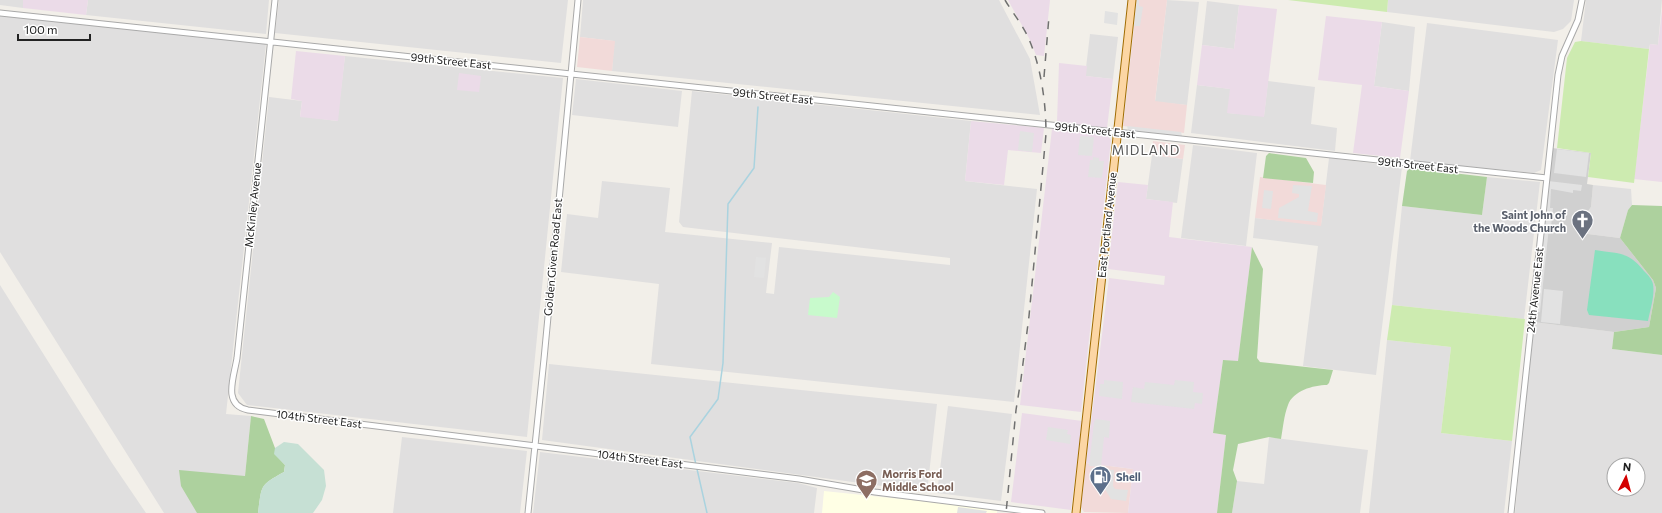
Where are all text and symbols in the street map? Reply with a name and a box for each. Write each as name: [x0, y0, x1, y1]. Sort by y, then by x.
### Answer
scale bar: [18, 16, 90, 42]
text: 100 m: [24, 22, 58, 36]
street label: 99th Street East: [410, 50, 493, 71]
street label: 99th Street East: [732, 85, 815, 106]
street label: 99th Street East: [1054, 119, 1137, 140]
district label: MIDLAND: [1112, 142, 1180, 158]
street label: 99th Street East: [1377, 154, 1460, 175]
street label: McKinley Avenue: [242, 162, 263, 248]
street label: East Portland Avenue: [1094, 171, 1119, 278]
street label: Golden Given Road East: [541, 197, 564, 316]
place label: Saint John of the Woods Church: [1473, 208, 1566, 234]
church icon: Saint John of the Woods Church: [1569, 208, 1595, 241]
street label: 24th Avenue East: [1524, 246, 1546, 333]
street label: 104th Street East: [275, 407, 363, 430]
street label: 104th Street East: [596, 447, 684, 470]
north arrow: [1606, 457, 1646, 497]
text: N: [1622, 460, 1632, 473]
fuel station icon: Shell: [1087, 464, 1113, 497]
school or university icon: Morris Ford Middle School: [854, 467, 880, 500]
place label: Morris Ford Middle School: [882, 467, 954, 493]
place label: Shell: [1116, 470, 1141, 483]

